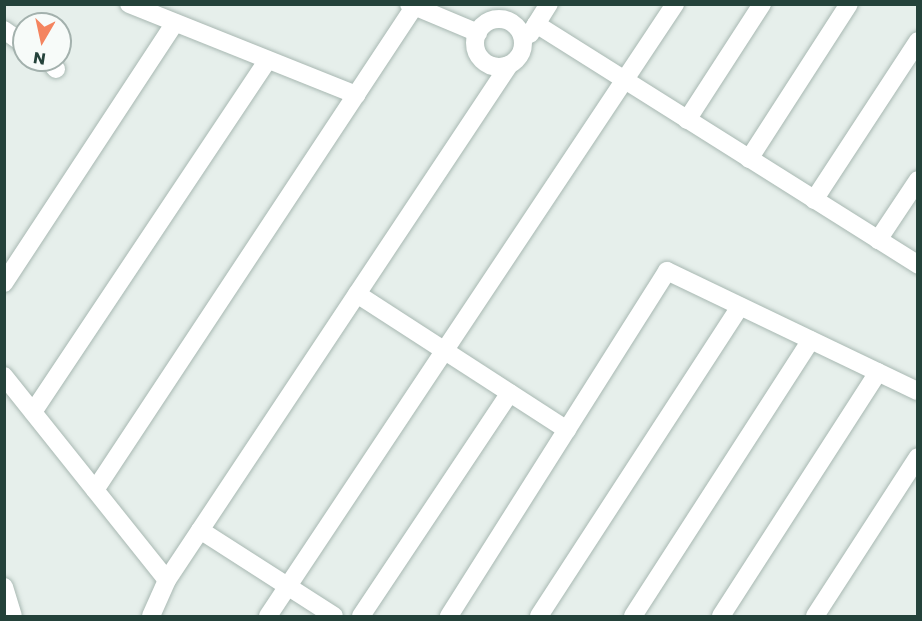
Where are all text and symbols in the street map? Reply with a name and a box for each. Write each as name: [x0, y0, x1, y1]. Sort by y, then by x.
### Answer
north arrow: [12, 12, 72, 72]
text: N: [32, 46, 47, 71]

